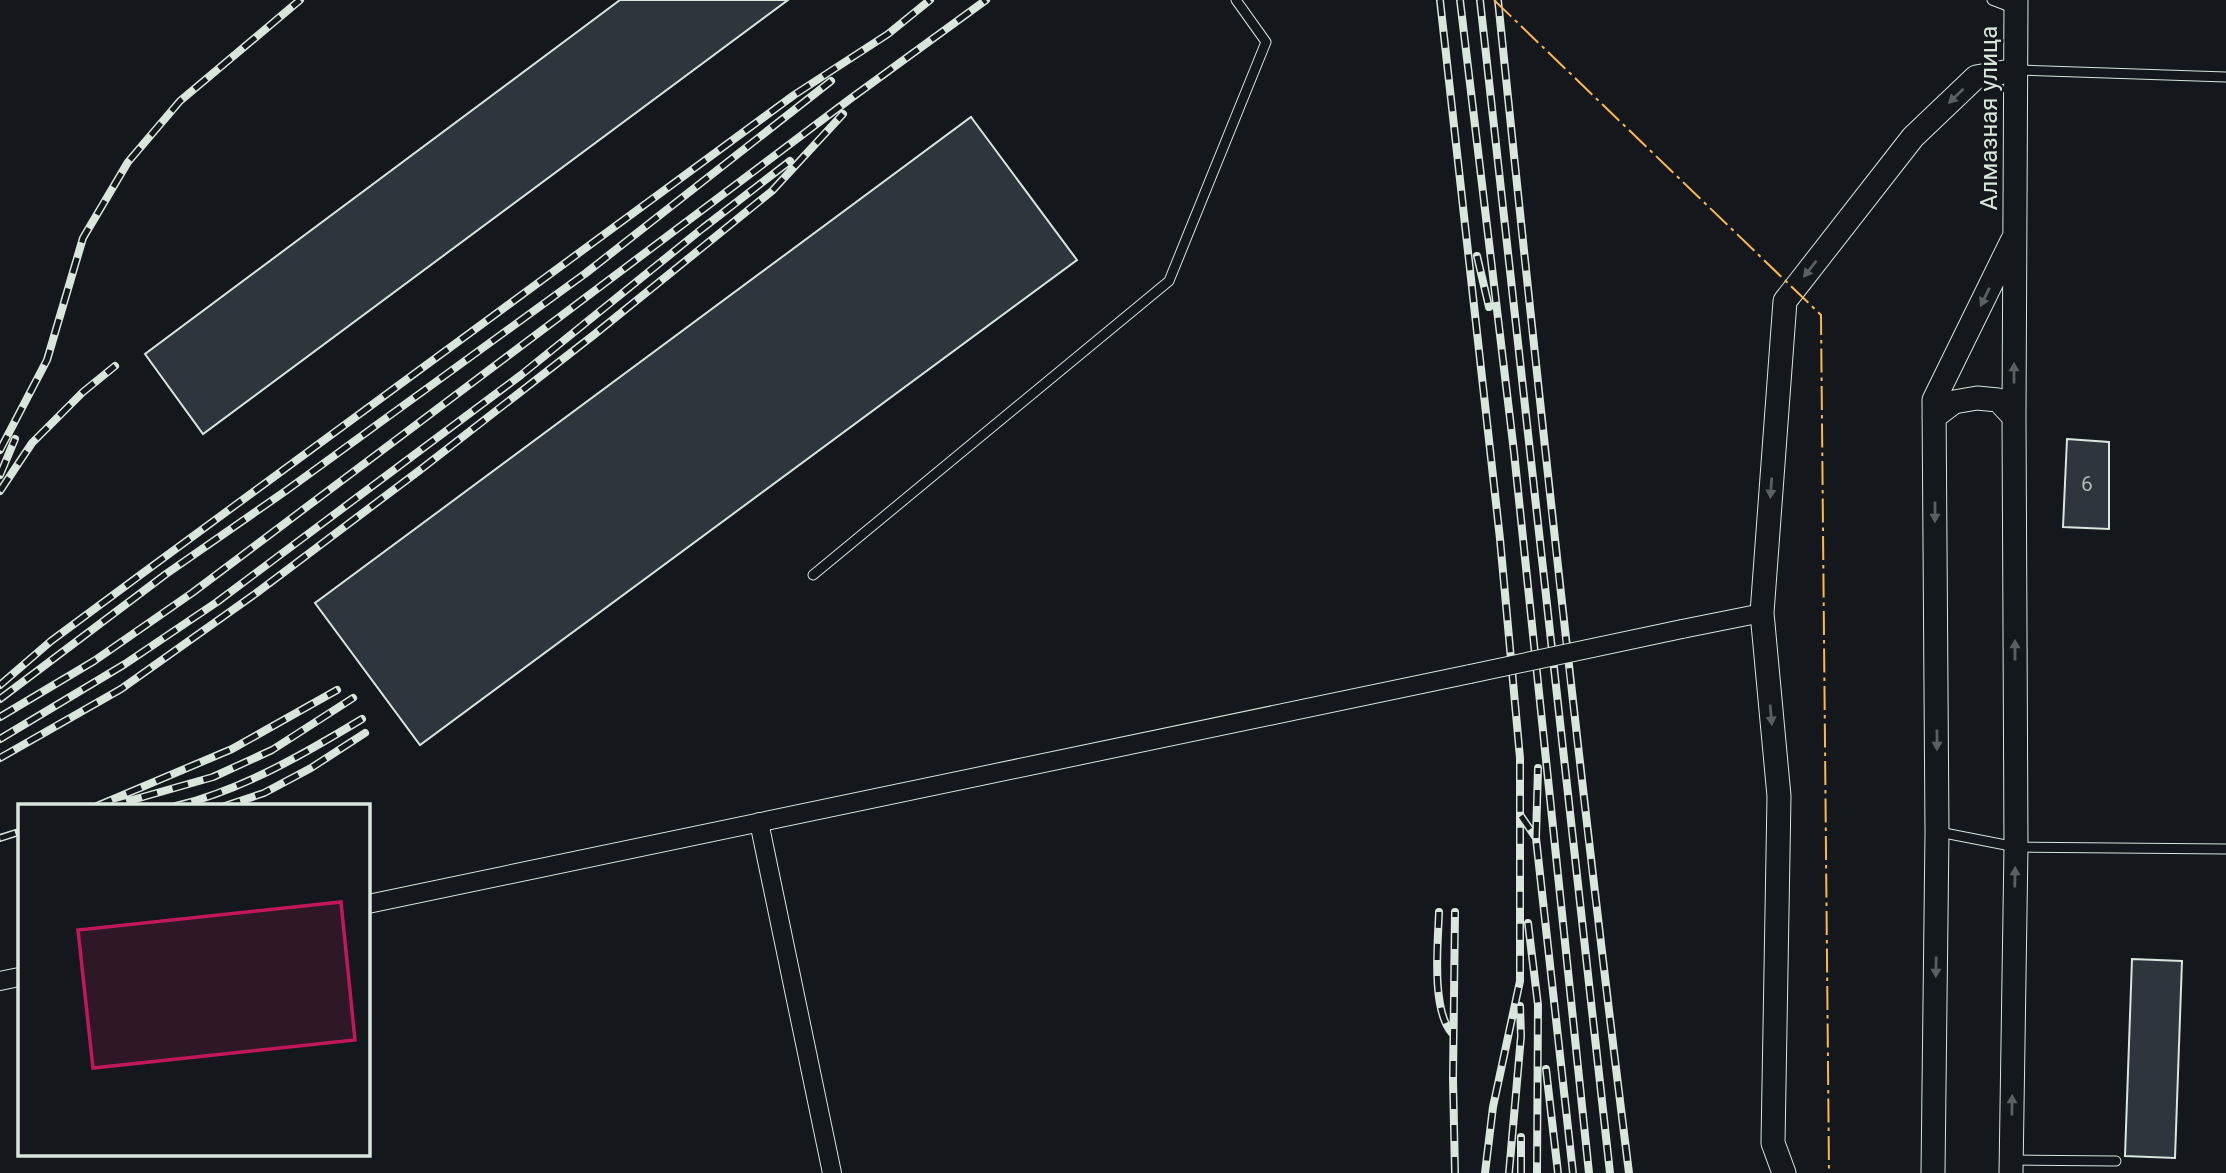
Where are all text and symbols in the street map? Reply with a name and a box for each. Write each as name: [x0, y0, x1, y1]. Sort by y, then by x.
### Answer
street label: Алмазная улица: [1975, 26, 2003, 210]
one-way arrow: [1948, 88, 1965, 104]
one-way arrow: [1802, 260, 1817, 278]
one-way arrow: [1979, 287, 1990, 307]
one-way arrow: [2008, 362, 2020, 384]
house number: 6: [2081, 472, 2093, 496]
one-way arrow: [1765, 477, 1776, 499]
one-way arrow: [1929, 502, 1941, 524]
one-way arrow: [2009, 639, 2021, 661]
one-way arrow: [1766, 704, 1777, 726]
one-way arrow: [1931, 729, 1943, 751]
inset map: [18, 804, 369, 1156]
one-way arrow: [2010, 866, 2021, 888]
one-way arrow: [1930, 957, 1942, 979]
one-way arrow: [2006, 1094, 2018, 1116]

